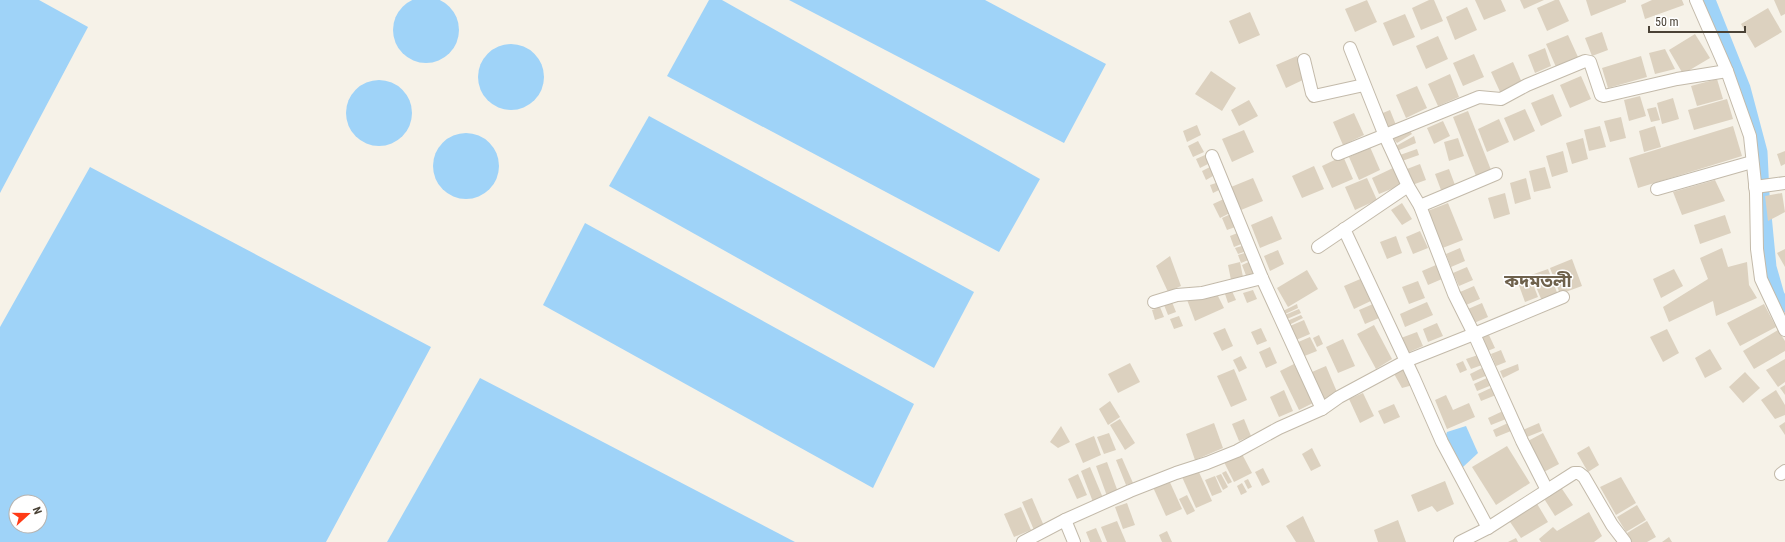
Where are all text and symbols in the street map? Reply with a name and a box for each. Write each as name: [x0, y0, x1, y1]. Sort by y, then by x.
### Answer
scale bar: [1649, 8, 1745, 34]
text: 50 m: [1655, 15, 1679, 29]
district label: কদমতলী: [1503, 270, 1573, 291]
north arrow: [8, 494, 48, 534]
text: N: [30, 505, 44, 516]

